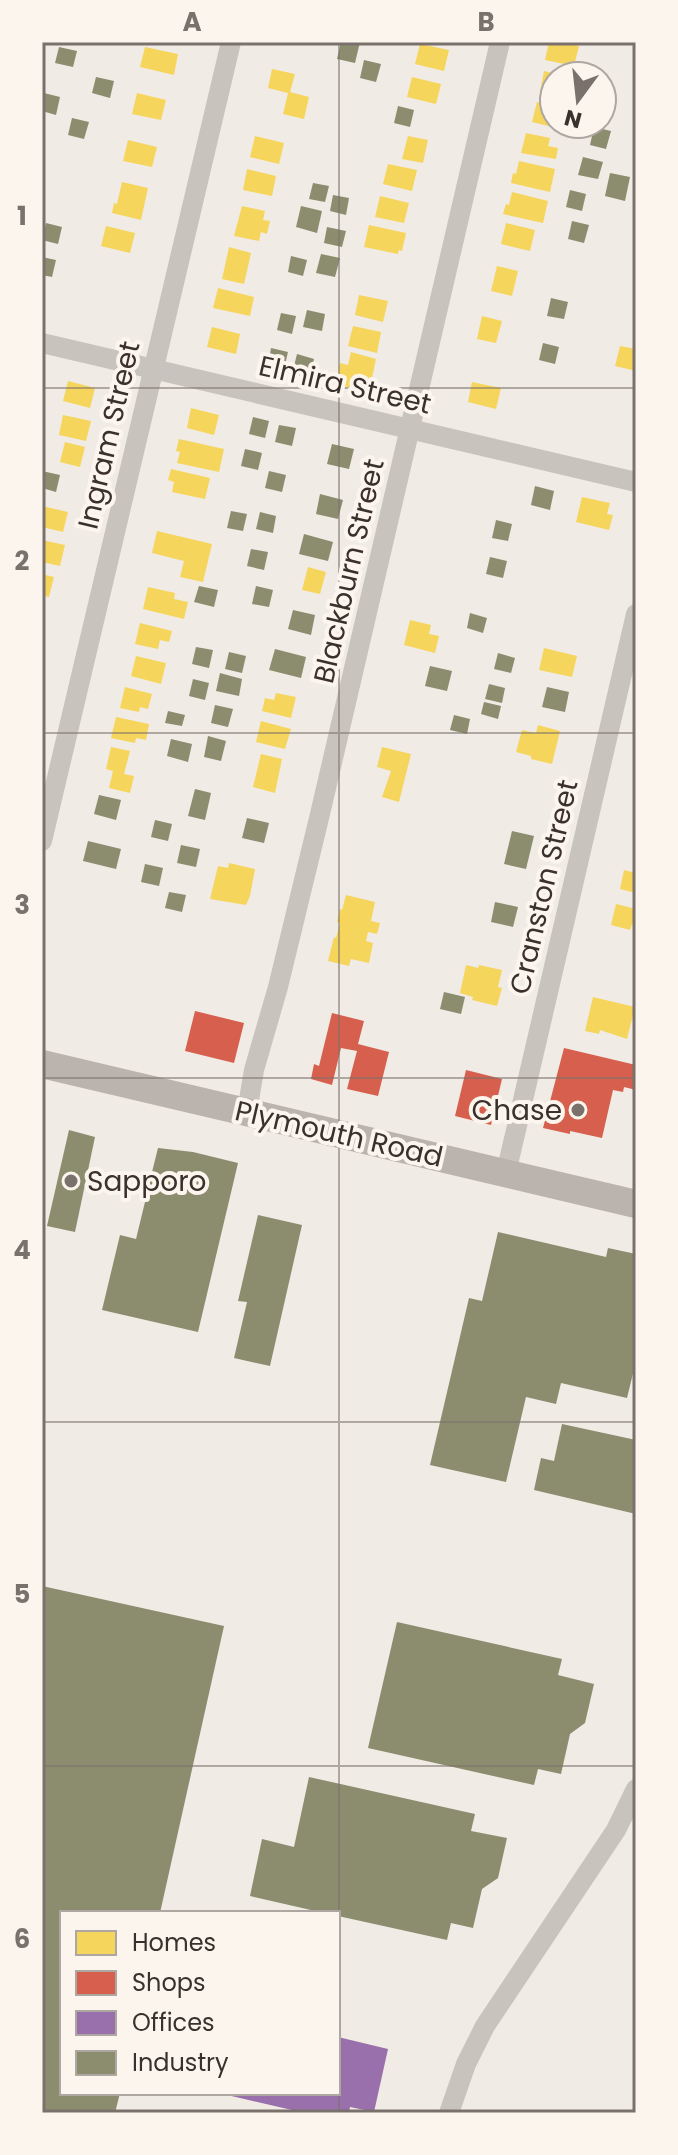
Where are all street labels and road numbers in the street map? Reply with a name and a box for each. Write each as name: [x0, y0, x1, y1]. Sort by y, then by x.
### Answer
street label: Ingram Street: [68, 337, 150, 533]
street label: Elmira Street: [255, 346, 435, 424]
street label: Blackburn Street: [304, 455, 394, 687]
street label: Cranston Street: [500, 776, 588, 998]
street label: Plymouth Road: [231, 1091, 447, 1177]

